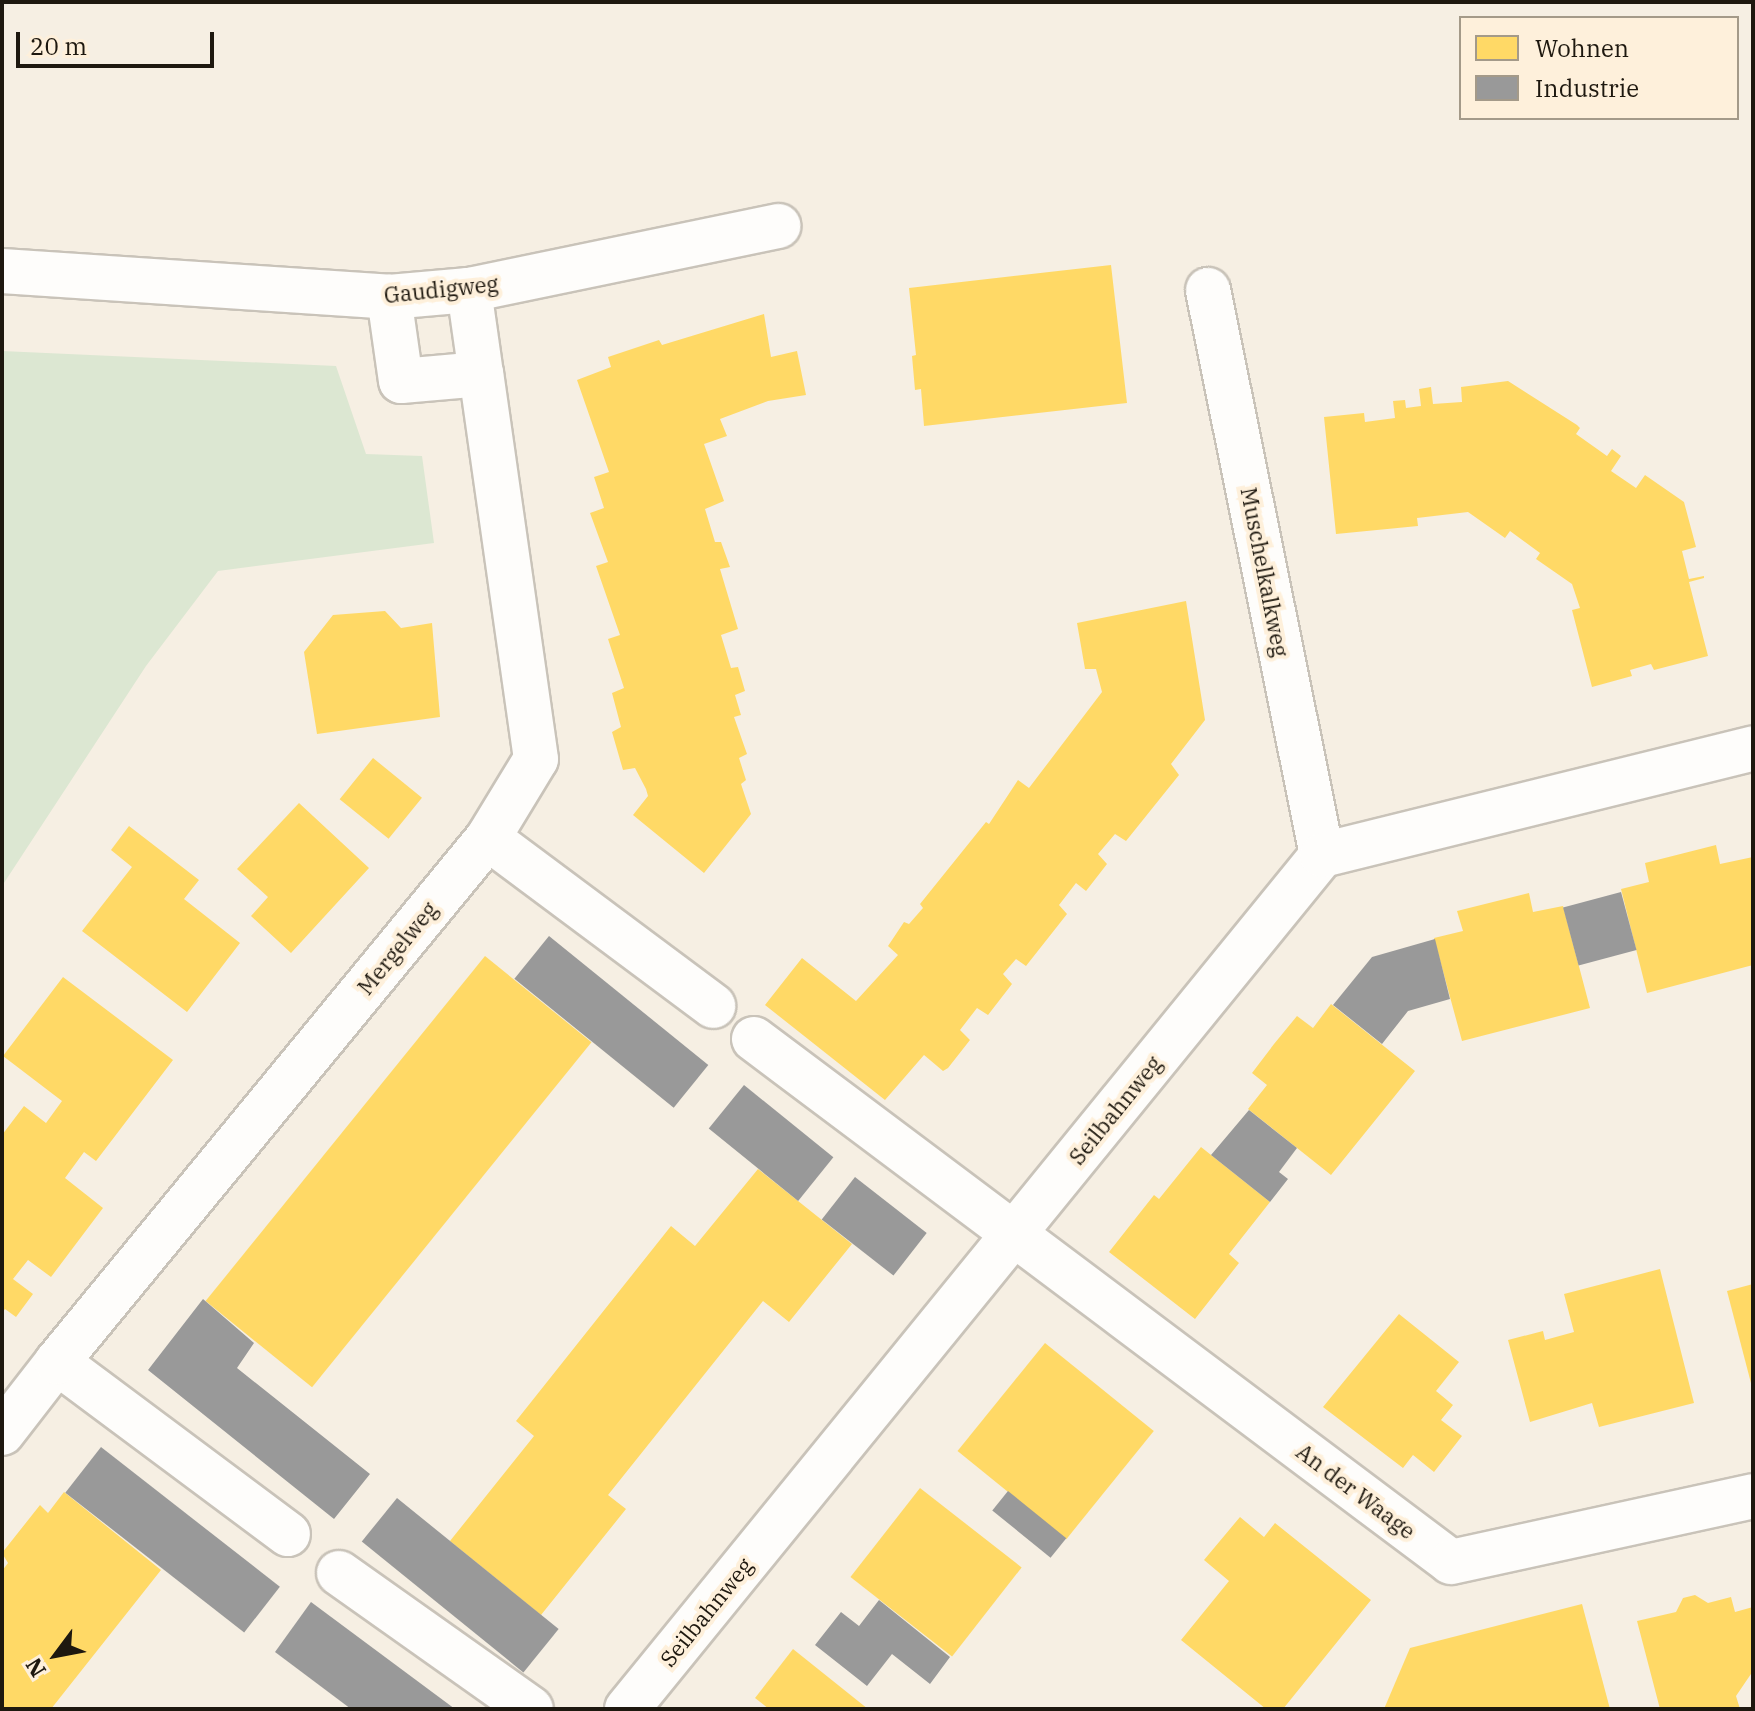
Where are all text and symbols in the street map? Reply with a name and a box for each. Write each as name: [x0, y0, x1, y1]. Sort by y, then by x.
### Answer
scale bar: [20, 16, 218, 66]
legend: [1459, 16, 1739, 120]
text: 20 m: [30, 30, 87, 62]
text: Wohnen: [1535, 32, 1629, 64]
text: Industrie: [1535, 72, 1639, 104]
street label: Gaudigweg: [383, 270, 499, 308]
street label: Muschelkalkweg: [1236, 485, 1294, 659]
street label: Mergelweg: [352, 896, 442, 1000]
street label: Seilbahnweg: [1063, 1050, 1167, 1170]
street label: An der Waage: [1291, 1438, 1421, 1544]
street label: Seilbahnweg: [654, 1552, 758, 1672]
north arrow: [16, 1615, 96, 1695]
text: N: [18, 1653, 52, 1683]

